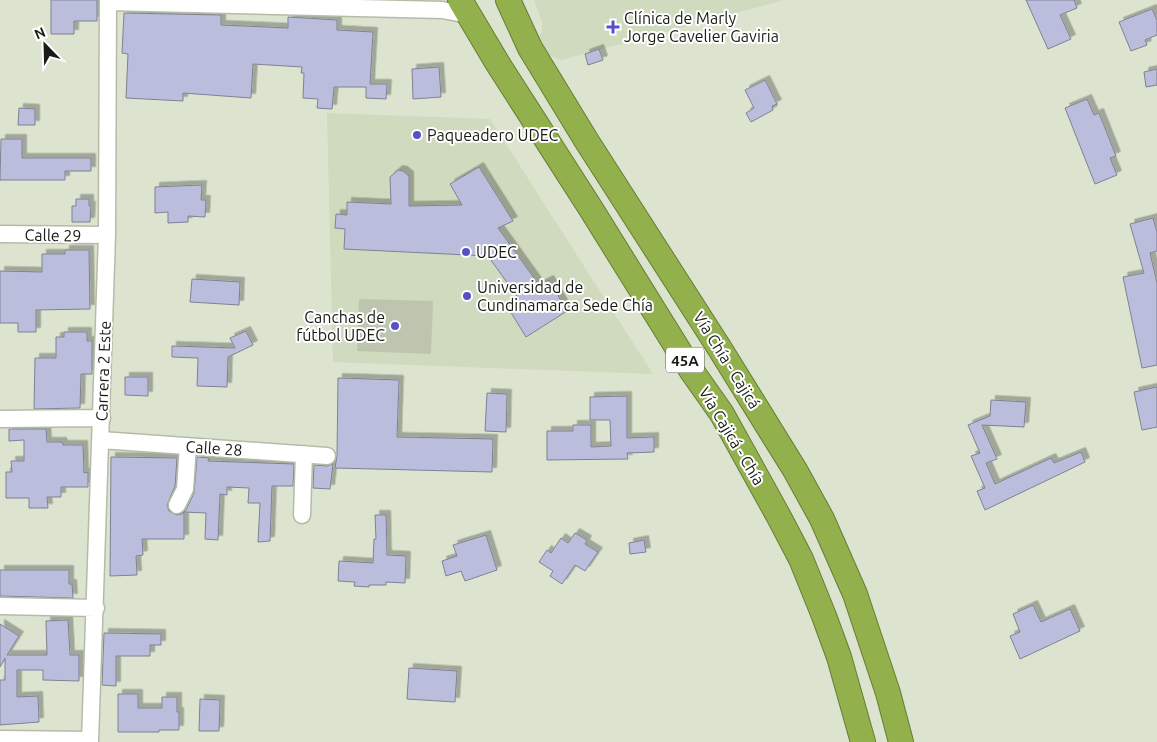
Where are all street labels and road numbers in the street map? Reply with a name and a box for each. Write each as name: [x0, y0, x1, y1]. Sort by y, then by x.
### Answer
street label: Calle 29: [24, 226, 82, 244]
street label: Vía Chía - Cajicá: [690, 308, 764, 412]
street label: Carrera 2 Este: [92, 320, 114, 422]
road number: 45A: [666, 348, 704, 372]
street label: Vía Cajicá - Chía: [696, 384, 768, 488]
street label: Calle 28: [185, 437, 243, 459]

